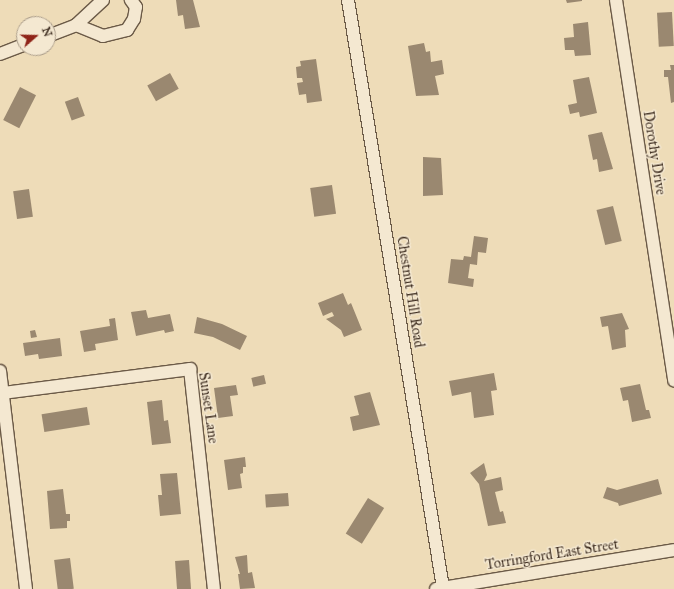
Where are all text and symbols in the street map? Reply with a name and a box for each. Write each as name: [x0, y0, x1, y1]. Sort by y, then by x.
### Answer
north arrow: [16, 16, 56, 56]
text: N: [39, 25, 55, 39]
street label: Dorothy Drive: [639, 110, 669, 196]
street label: Chestnut Hill Road: [393, 235, 427, 349]
street label: Sunset Lane: [195, 371, 221, 445]
street label: Torringford East Street: [484, 536, 620, 574]

